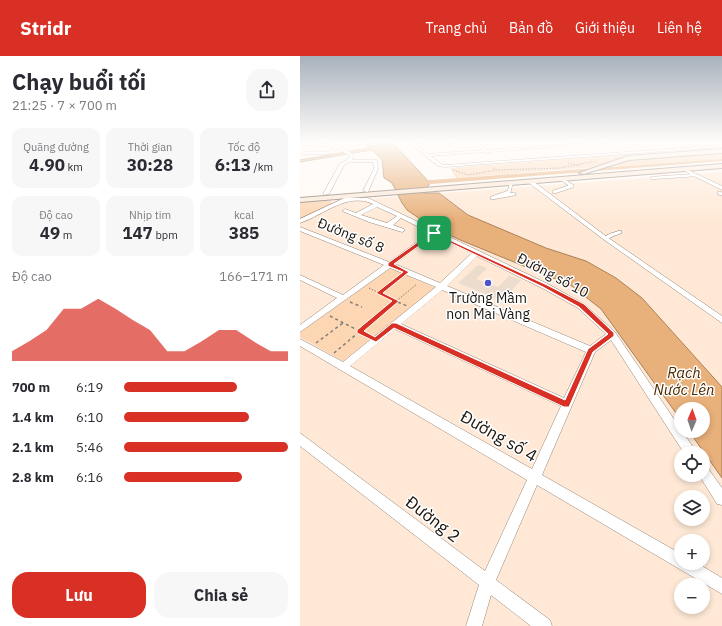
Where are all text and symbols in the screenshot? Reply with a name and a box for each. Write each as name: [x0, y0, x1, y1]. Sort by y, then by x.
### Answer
text: Stridr: [20, 16, 71, 40]
text: Trang chủ: [426, 19, 487, 37]
text: Bản đồ: [509, 19, 553, 37]
text: Giới thiệu: [575, 19, 635, 37]
text: Liên hệ: [657, 19, 702, 37]
text: Chạy buổi tối: [12, 67, 146, 96]
button: share: [246, 69, 288, 111]
text: 21:25 · 7 × 700 m: [12, 97, 117, 114]
text: Quãng đường: [23, 140, 89, 154]
text: Thời gian: [128, 140, 172, 154]
text: Tốc độ: [228, 140, 260, 154]
text: 4.90: [29, 154, 65, 176]
text: 30:28: [127, 154, 173, 176]
text: 6:13: [215, 154, 251, 176]
text: km: [65, 160, 83, 174]
text: /km: [251, 160, 273, 174]
text: Độ cao: [39, 208, 73, 222]
text: Nhịp tim: [129, 208, 171, 222]
text: kcal: [234, 208, 254, 222]
street label: Đường số 8: [315, 213, 387, 257]
pin: [417, 216, 451, 250]
text: 49: [40, 222, 60, 244]
text: 147: [122, 222, 153, 244]
text: 385: [229, 222, 259, 244]
icon: arrive: [423, 222, 445, 244]
text: m: [60, 228, 72, 242]
text: bpm: [153, 228, 178, 242]
street label: Đường số 10: [514, 249, 592, 301]
text: Độ cao: [12, 268, 52, 285]
text: 166–171 m: [219, 268, 288, 285]
marker: Trường Mầm non Mai Vàng: [483, 278, 493, 288]
place label: Trường Mầm non Mai Vàng: [446, 289, 530, 323]
water label: Rạch Nước Lên: [653, 363, 715, 399]
text: 700 m: [12, 379, 50, 396]
text: 6:19: [76, 379, 103, 396]
north arrow: [674, 402, 710, 438]
map controls: [674, 402, 710, 614]
street label: Đường số 4: [457, 405, 541, 467]
text: 1.4 km: [12, 409, 54, 426]
text: 6:10: [76, 409, 103, 426]
text: 2.1 km: [12, 439, 54, 456]
text: 5:46: [76, 439, 103, 456]
button: locate: [674, 446, 710, 482]
text: 2.8 km: [12, 469, 54, 486]
text: 6:16: [76, 469, 103, 486]
button: layers: [674, 490, 710, 526]
street label: Đường 2: [401, 491, 465, 547]
button: +: [674, 534, 710, 570]
button: Lưu: [12, 572, 146, 618]
button: Chia sẻ: [154, 572, 288, 618]
button: −: [674, 578, 710, 614]

